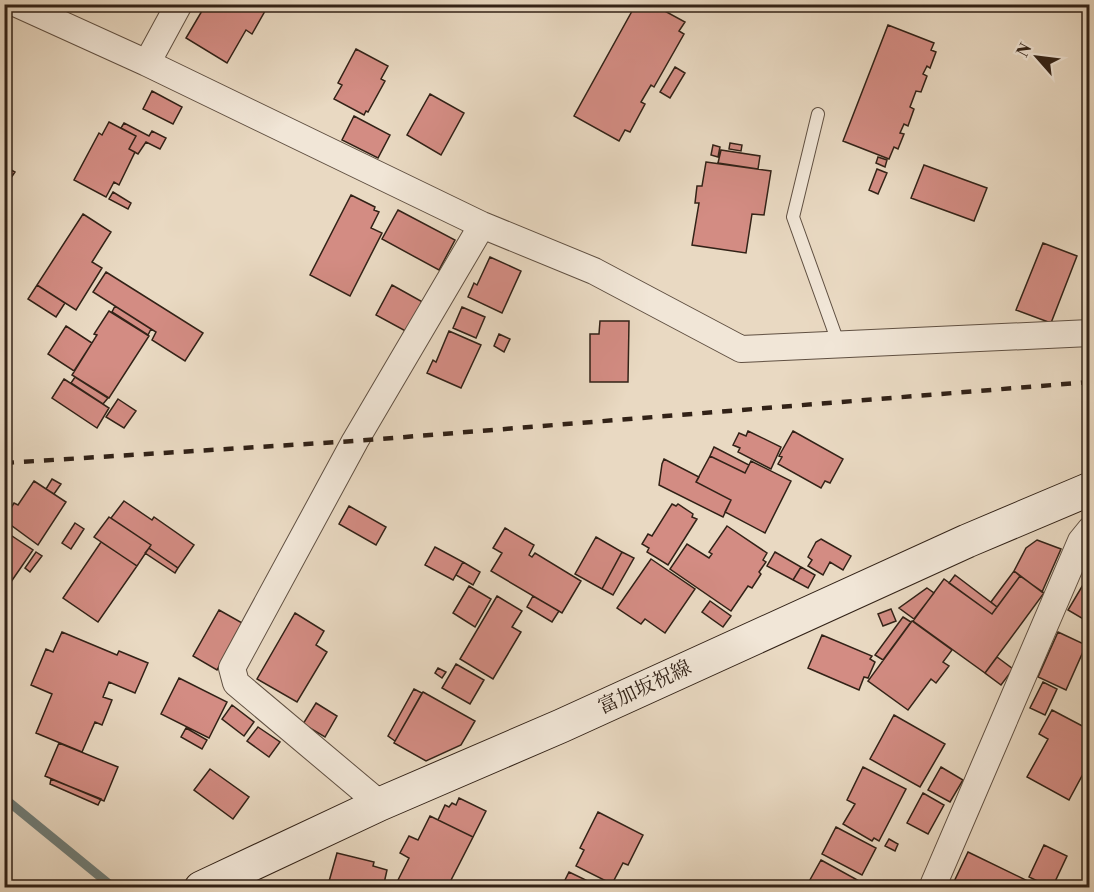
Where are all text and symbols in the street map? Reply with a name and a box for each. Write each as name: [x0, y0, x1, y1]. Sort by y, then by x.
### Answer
north arrow: [1007, 27, 1067, 87]
text: N: [1013, 40, 1037, 61]
street label: 富加坂祝線: [594, 656, 696, 720]

